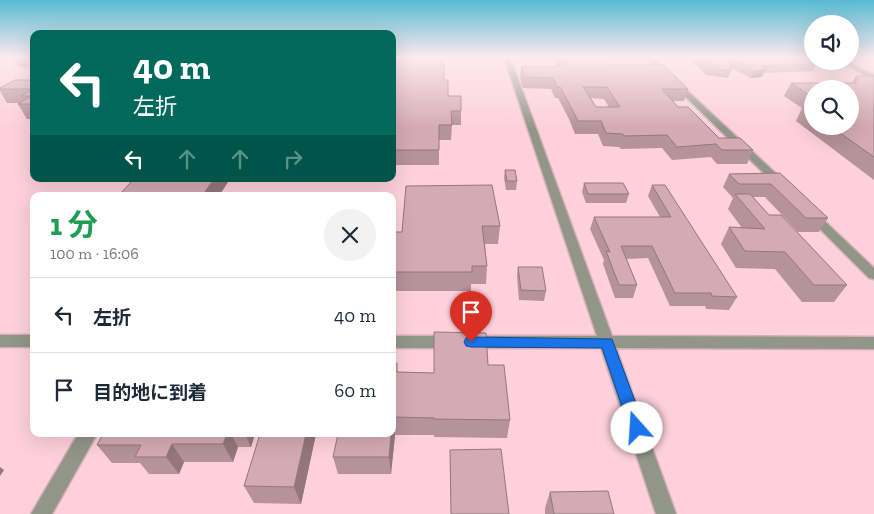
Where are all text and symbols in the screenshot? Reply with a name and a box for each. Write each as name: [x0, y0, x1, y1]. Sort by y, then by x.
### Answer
map controls: [804, 15, 859, 135]
button: sound: [804, 15, 859, 70]
text: 40 m: [133, 46, 210, 88]
icon: left: [50, 50, 115, 115]
button: search: [804, 80, 859, 135]
text: 左折: [133, 93, 177, 120]
icon: left: [120, 145, 148, 173]
icon: ahead: [173, 145, 201, 173]
icon: ahead: [226, 145, 254, 173]
icon: right: [279, 145, 307, 173]
text: 1 分: [50, 207, 98, 243]
button: close: [324, 209, 376, 261]
text: 100 m · 16:06: [50, 244, 139, 263]
pin: [450, 291, 492, 342]
icon: arrive: [457, 298, 485, 326]
icon: left: [50, 301, 78, 329]
text: 40 m: [334, 304, 376, 327]
text: 左折: [93, 306, 131, 329]
icon: arrive: [50, 376, 78, 404]
text: 60 m: [334, 379, 376, 402]
text: 目的地に到着: [93, 381, 207, 404]
position arrow: [610, 401, 662, 453]

